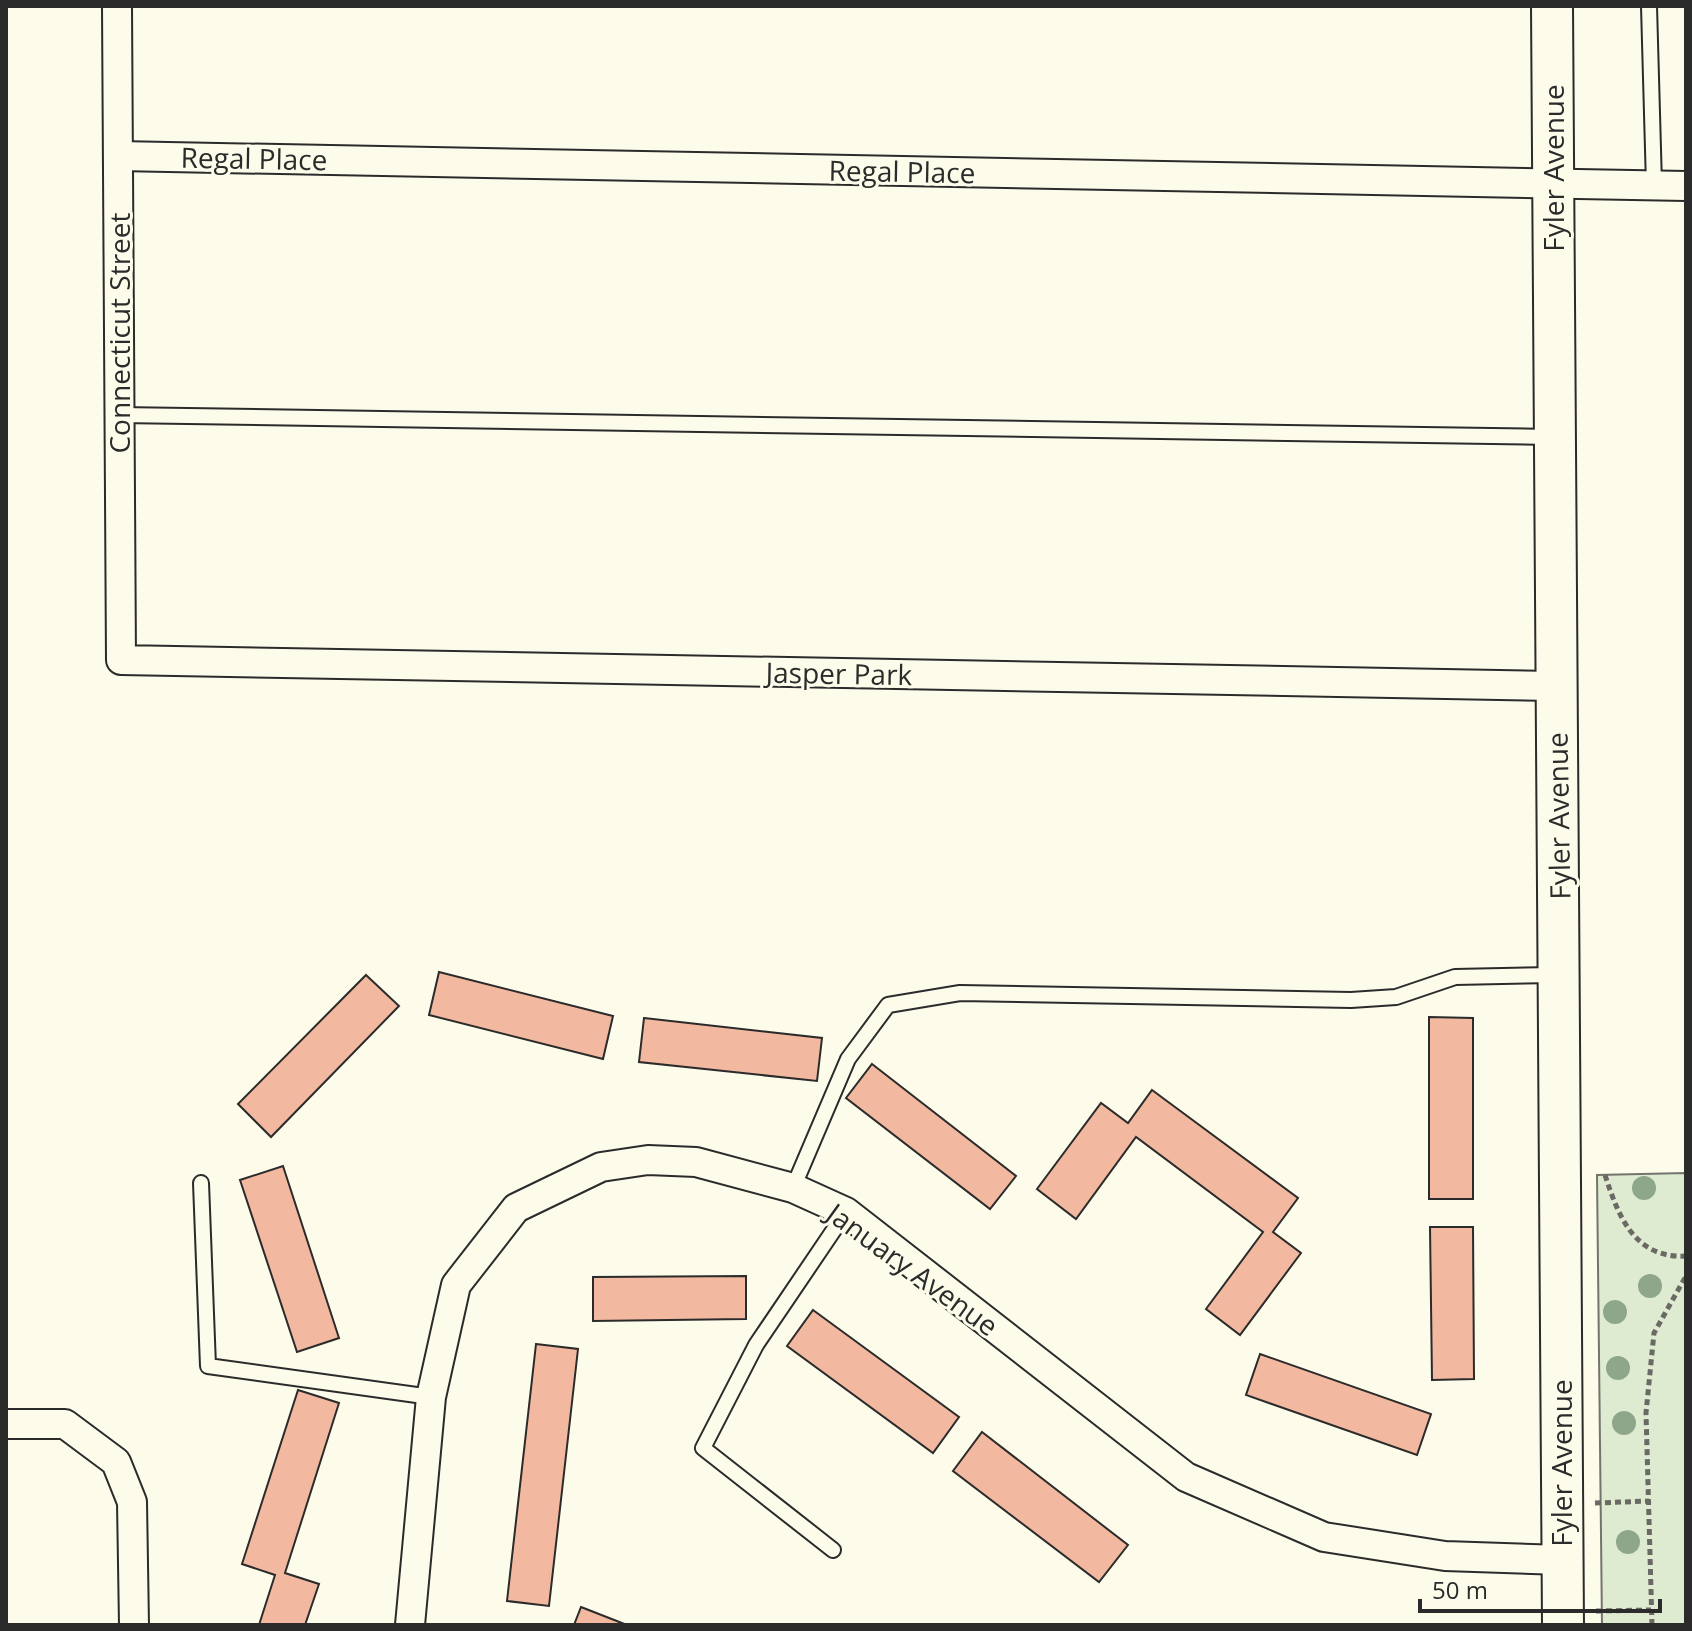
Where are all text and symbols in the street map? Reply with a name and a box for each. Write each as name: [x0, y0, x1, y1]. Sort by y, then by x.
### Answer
street label: Fyler Avenue: [1534, 84, 1572, 252]
street label: Regal Place: [180, 138, 328, 178]
street label: Regal Place: [828, 151, 976, 191]
street label: Connecticut Street: [100, 212, 138, 454]
street label: Jasper Park: [762, 653, 913, 693]
street label: Fyler Avenue: [1538, 732, 1578, 900]
street label: January Avenue: [817, 1192, 1006, 1344]
street label: Fyler Avenue: [1542, 1379, 1580, 1547]
scale bar: [1420, 1563, 1660, 1613]
text: 50 m: [1432, 1573, 1488, 1606]

